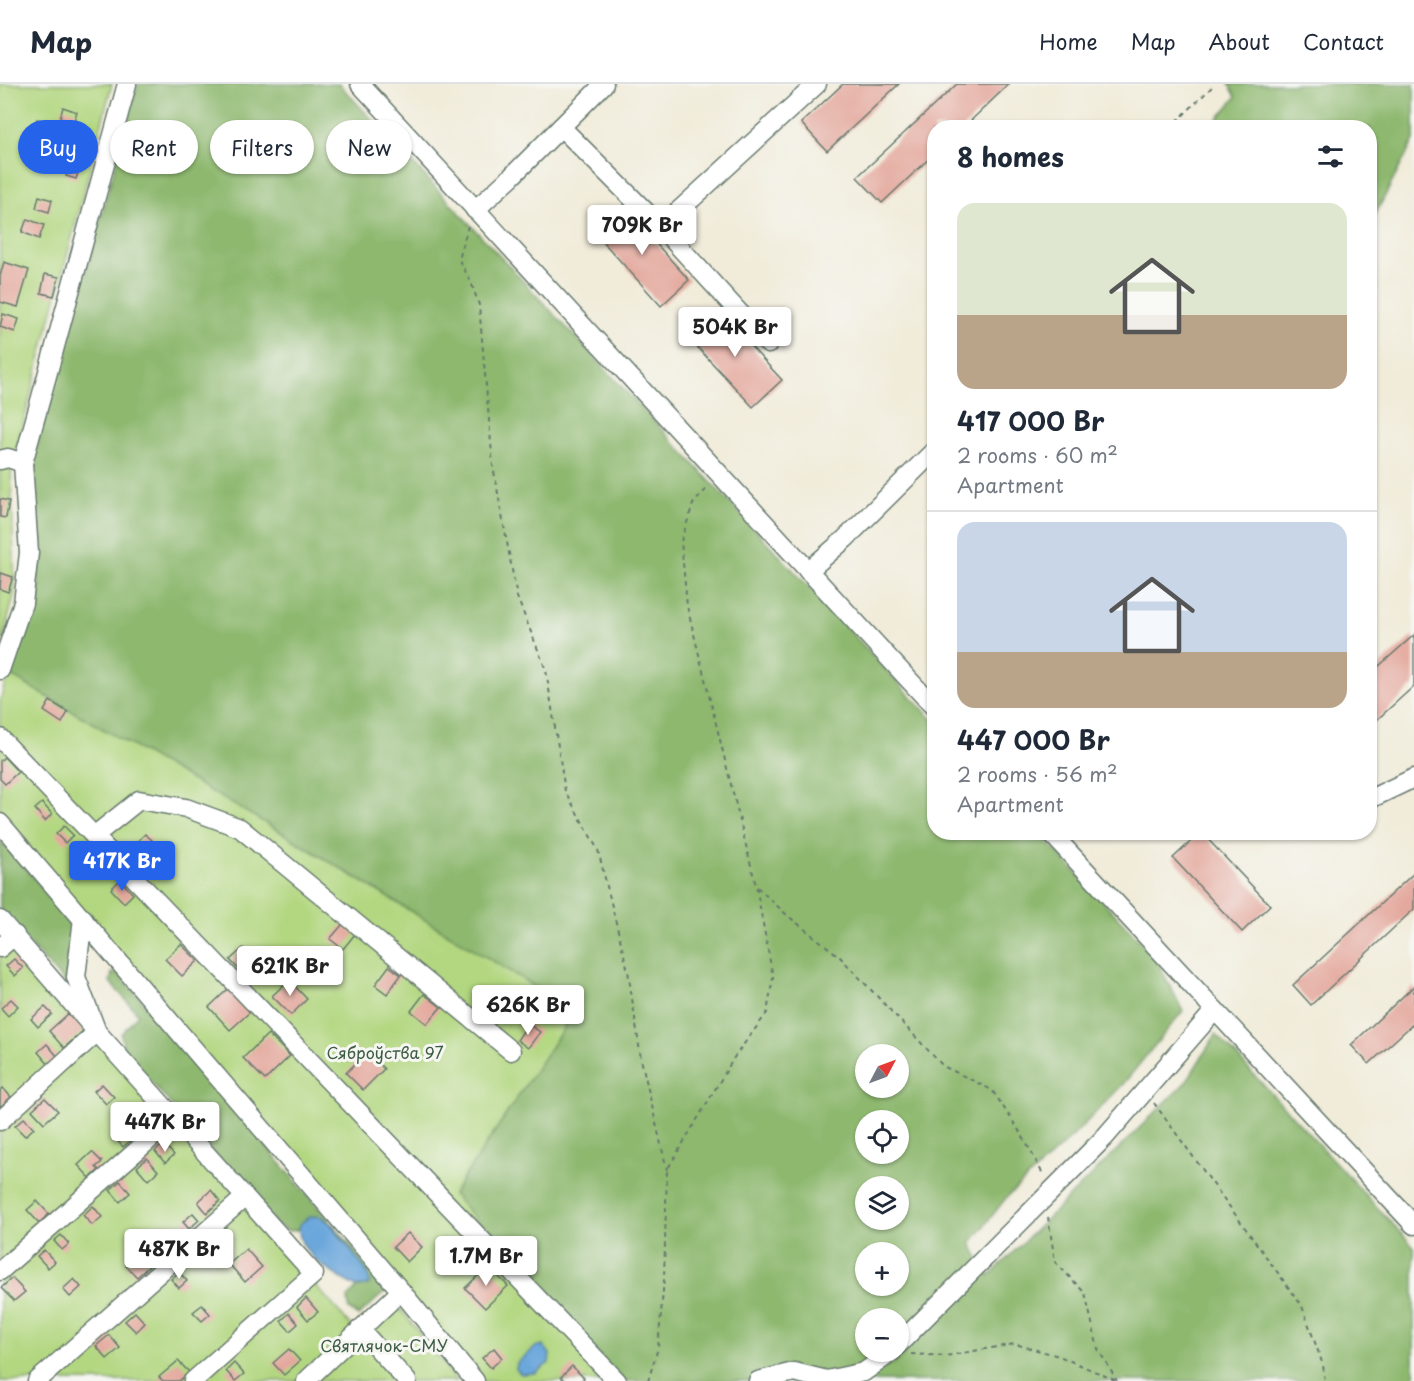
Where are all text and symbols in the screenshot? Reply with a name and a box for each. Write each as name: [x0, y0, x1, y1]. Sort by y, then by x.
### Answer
text: Map: [30, 20, 92, 63]
text: Home: [1039, 25, 1098, 57]
text: Map: [1131, 25, 1176, 57]
text: About: [1209, 25, 1270, 57]
text: Contact: [1303, 25, 1384, 57]
chip: Buy: [18, 120, 98, 174]
chip: Rent: [110, 120, 198, 174]
chip: Filters: [210, 120, 314, 174]
chip: New: [326, 120, 412, 174]
text: 8 homes: [957, 137, 1064, 176]
icon: filters: [1314, 140, 1347, 173]
pin: 709K Br: [587, 205, 697, 256]
text: 709K Br: [601, 209, 683, 239]
icon: home: [1098, 242, 1206, 350]
pin: 504K Br: [680, 307, 790, 358]
text: 504K Br: [692, 311, 778, 341]
text: 417 000 Br: [957, 401, 1104, 440]
text: 2 rooms · 60 m²: [957, 440, 1118, 470]
text: Apartment: [957, 470, 1064, 500]
icon: home: [1098, 561, 1206, 669]
text: 447 000 Br: [957, 720, 1110, 759]
text: 2 rooms · 56 m²: [957, 759, 1118, 789]
text: Apartment: [957, 789, 1064, 819]
pin: 417K Br: [67, 841, 177, 892]
text: 417K Br: [83, 845, 161, 875]
pin: 621K Br: [235, 946, 345, 997]
text: 621K Br: [251, 950, 329, 980]
pin: 626K Br: [473, 985, 583, 1036]
text: 626K Br: [486, 989, 570, 1019]
park label: Сяброўства 97: [326, 1040, 444, 1064]
north arrow: [855, 1044, 909, 1098]
map controls: [855, 1044, 909, 1362]
pin: 447K Br: [110, 1102, 220, 1153]
text: 447K Br: [124, 1106, 206, 1136]
button: locate: [855, 1110, 909, 1164]
button: layers: [855, 1176, 909, 1230]
pin: 487K Br: [124, 1229, 234, 1280]
text: 487K Br: [138, 1233, 220, 1263]
pin: 1.7M Br: [431, 1236, 541, 1287]
text: 1.7M Br: [449, 1240, 523, 1270]
button: +: [855, 1242, 909, 1296]
button: −: [855, 1308, 909, 1362]
park label: Святлячок-СМУ: [320, 1333, 448, 1357]

